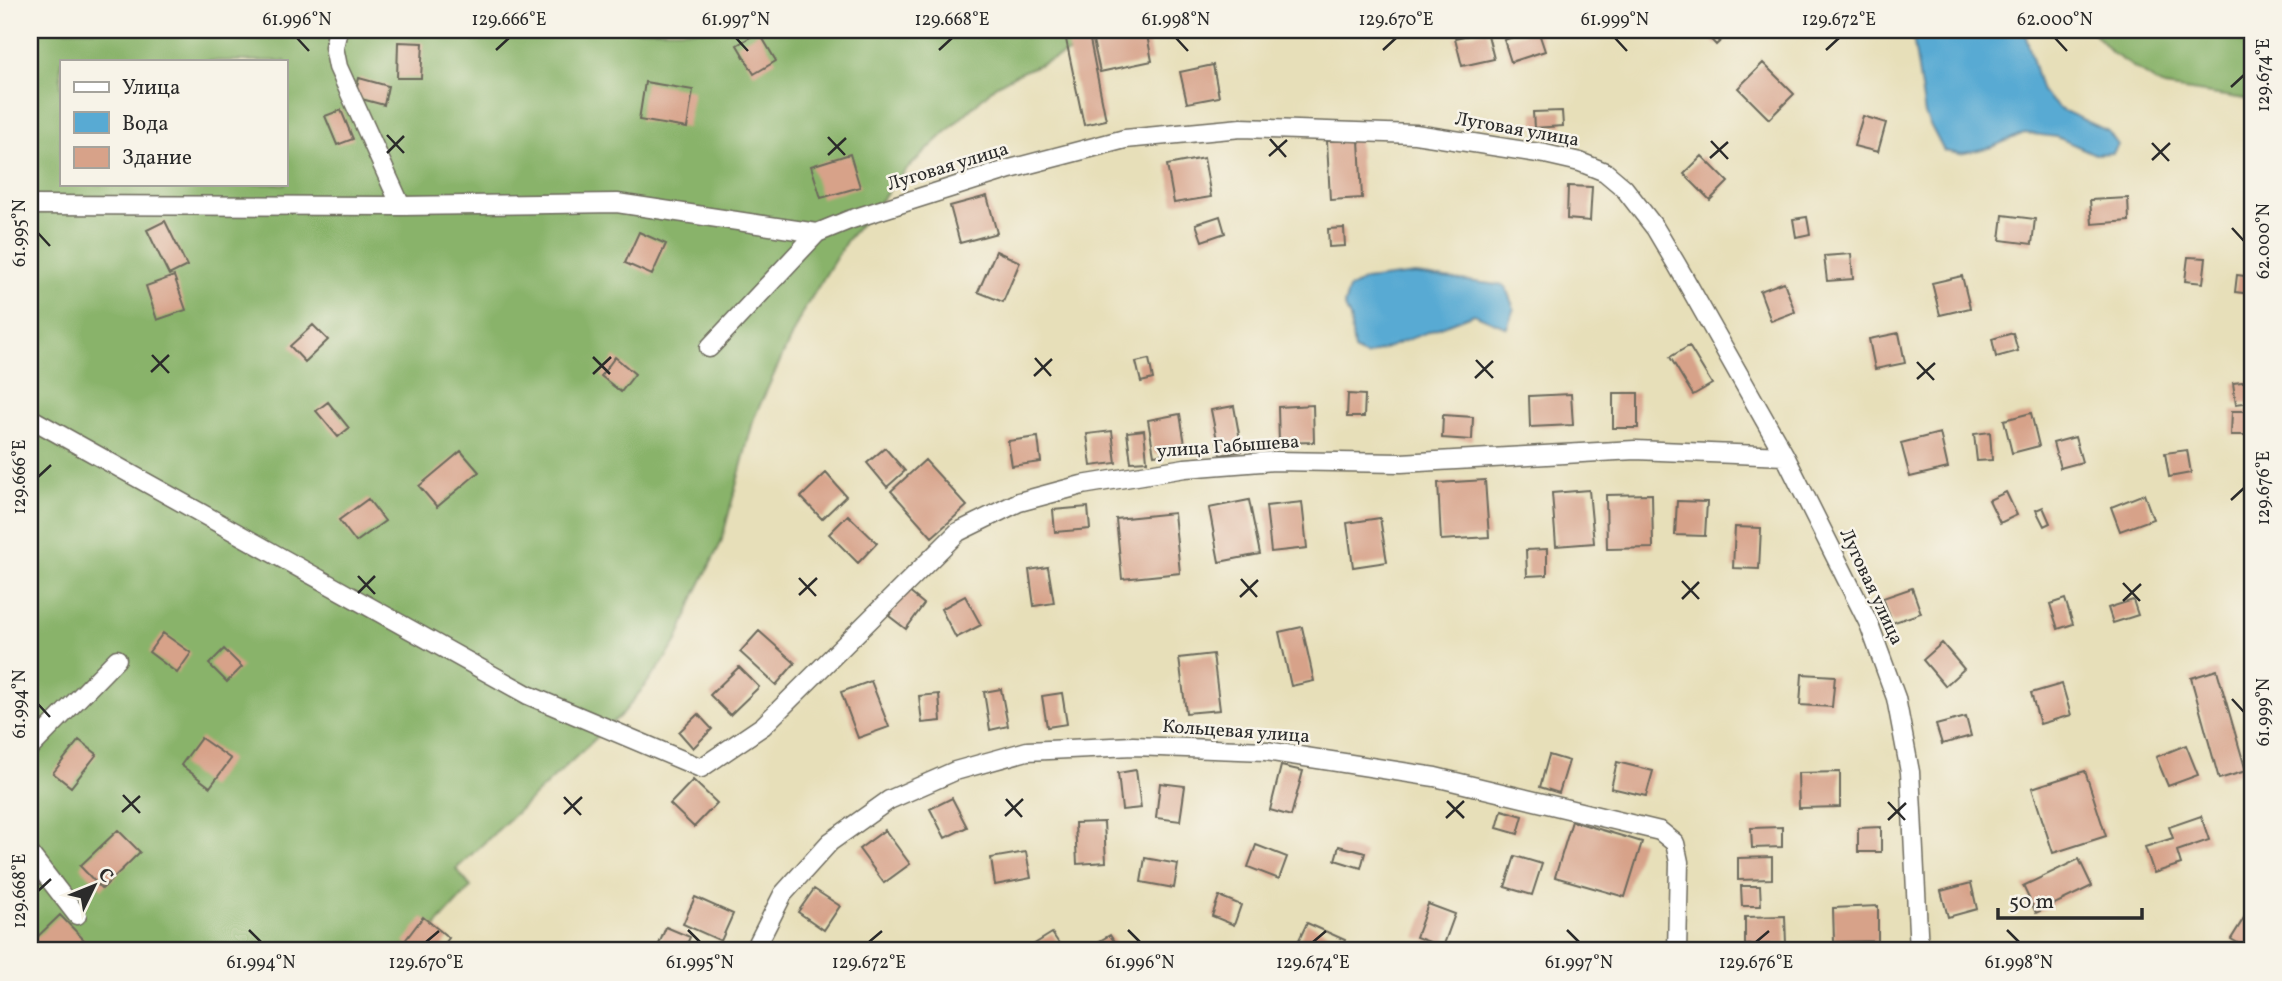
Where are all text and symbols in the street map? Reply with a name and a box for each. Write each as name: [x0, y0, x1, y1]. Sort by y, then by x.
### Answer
text: 61.996°N: [262, 8, 332, 33]
text: 129.666°E: [472, 8, 547, 33]
text: 61.997°N: [702, 8, 770, 33]
text: 129.668°E: [915, 8, 990, 33]
text: 61.998°N: [1142, 8, 1210, 33]
text: 129.670°E: [1358, 8, 1434, 33]
text: 61.999°N: [1581, 8, 1649, 33]
text: 129.672°E: [1802, 8, 1876, 33]
text: 62.000°N: [2017, 8, 2093, 33]
text: 129.674°E: [2252, 38, 2277, 112]
legend: [60, 60, 287, 186]
text: Улица: [122, 74, 180, 103]
street label: Луговая улица: [1453, 106, 1581, 154]
text: Вода: [122, 110, 169, 139]
street label: Луговая улица: [884, 136, 1012, 198]
text: Здание: [122, 144, 192, 173]
text: 61.995°N: [8, 199, 33, 267]
text: 62.000°N: [2252, 203, 2277, 279]
street label: улица Габышева: [1156, 429, 1300, 465]
text: 129.666°E: [8, 439, 33, 514]
text: 129.676°E: [2252, 451, 2277, 525]
street label: Луговая улица: [1833, 524, 1909, 650]
text: 61.994°N: [8, 669, 33, 739]
text: 61.999°N: [2252, 678, 2277, 746]
street label: Кольцевая улица: [1161, 714, 1311, 750]
north arrow: [60, 852, 130, 922]
text: 129.668°E: [8, 853, 33, 928]
text: С: [91, 862, 119, 889]
scale bar: [1998, 876, 2142, 920]
text: 50 m: [2009, 888, 2054, 917]
text: 61.994°N: [226, 951, 296, 976]
text: 129.670°E: [388, 951, 464, 976]
text: 61.995°N: [666, 951, 734, 976]
text: 129.672°E: [832, 951, 906, 976]
text: 61.996°N: [1105, 951, 1175, 976]
text: 129.674°E: [1276, 951, 1350, 976]
text: 61.997°N: [1545, 951, 1613, 976]
text: 129.676°E: [1719, 951, 1793, 976]
text: 61.998°N: [1985, 951, 2053, 976]

